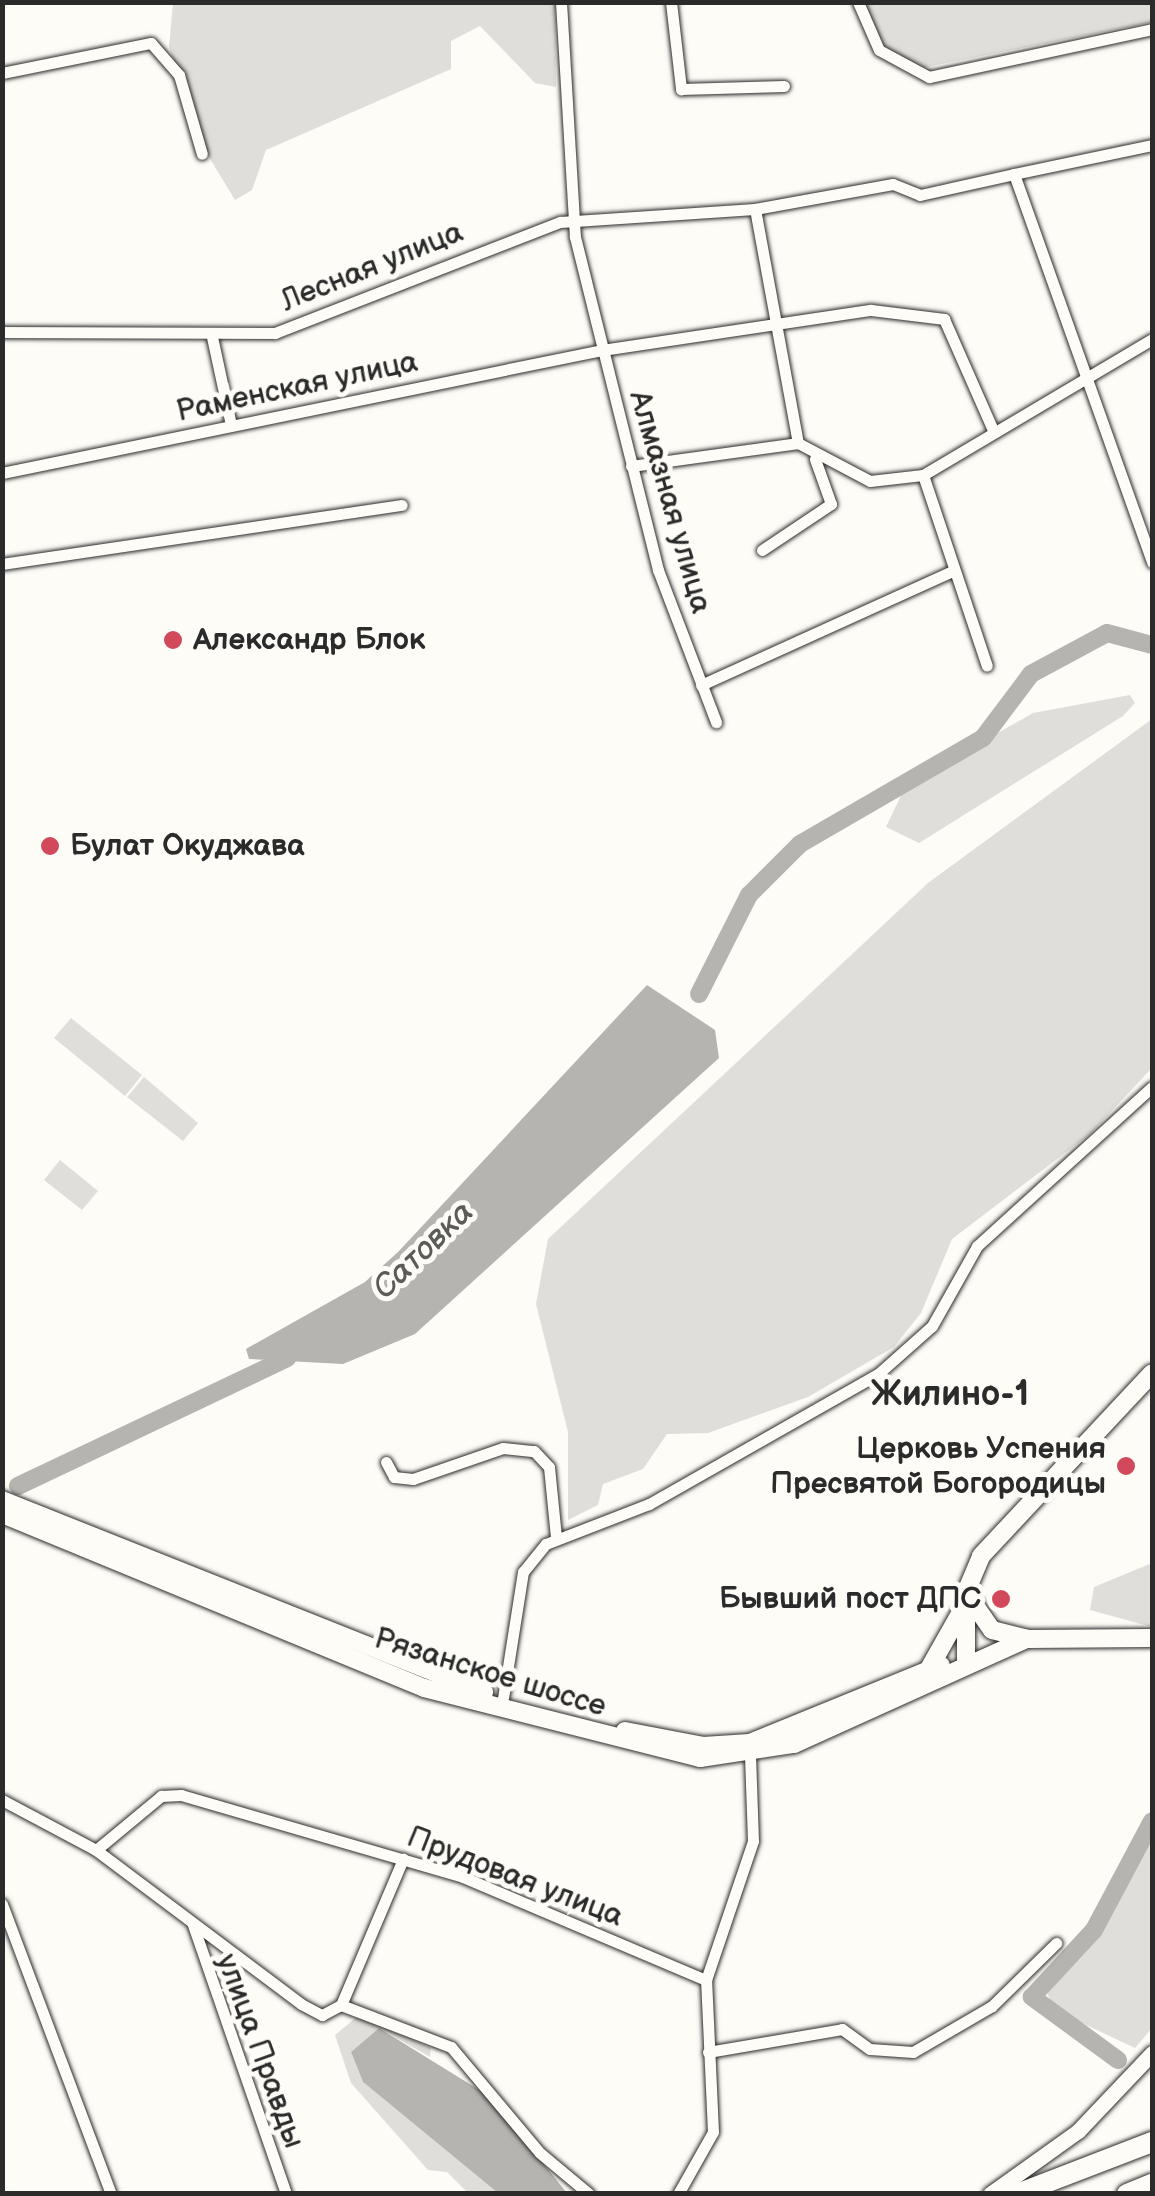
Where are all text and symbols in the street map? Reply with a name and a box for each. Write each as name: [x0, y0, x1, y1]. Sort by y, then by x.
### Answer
street label: Лесная улица: [276, 214, 468, 320]
street label: Раменская улица: [173, 344, 421, 430]
street label: Алмазная улица: [621, 387, 719, 617]
place label: Александр Блок: [193, 622, 425, 658]
marker: Александр Блок: [162, 629, 184, 651]
place label: Булат Окуджава: [70, 828, 305, 864]
marker: Булат Окуджава: [39, 835, 61, 857]
water label: Сатовка: [366, 1194, 482, 1308]
district label: Жилино-1: [871, 1374, 1029, 1416]
place label: Церковь Успения Пресвятой Богородицы: [770, 1431, 1106, 1502]
marker: Церковь Успения Пресвятой Богородицы: [1115, 1455, 1137, 1477]
place label: Бывший пост ДПС: [719, 1581, 981, 1617]
marker: Бывший пост ДПС: [990, 1588, 1012, 1610]
street label: Рязанское шоссе: [370, 1621, 610, 1725]
street label: Прудовая улица: [402, 1819, 628, 1935]
street label: улица Правды: [208, 1949, 312, 2153]

